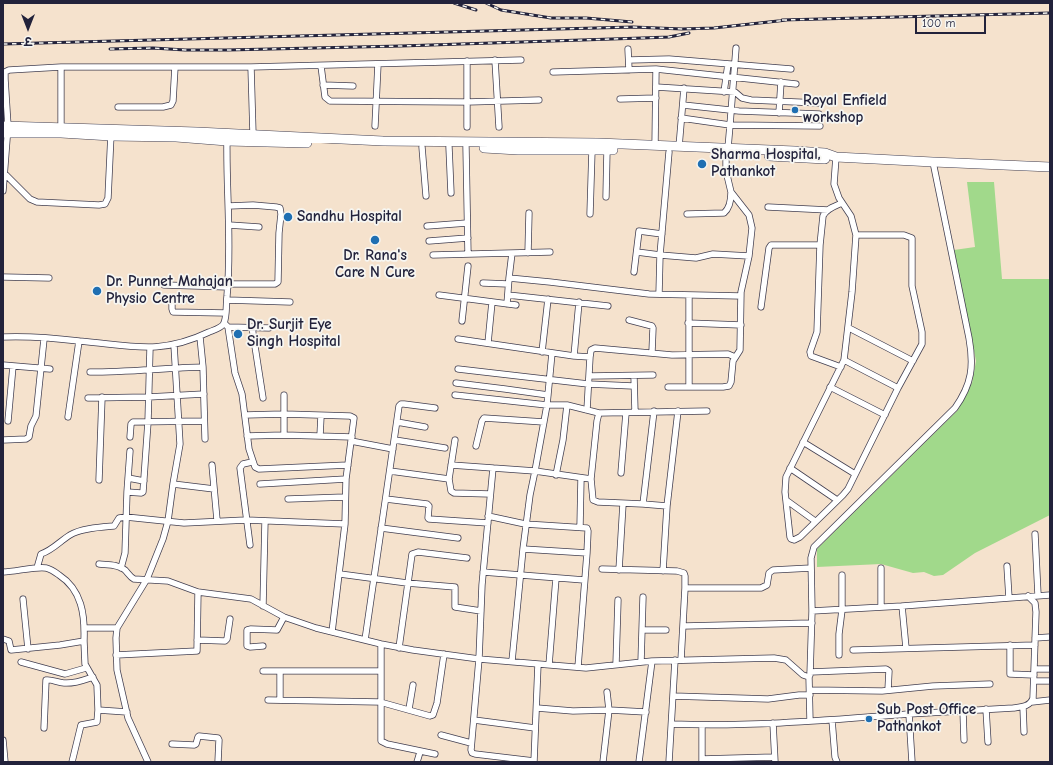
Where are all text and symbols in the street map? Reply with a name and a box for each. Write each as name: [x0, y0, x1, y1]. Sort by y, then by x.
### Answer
north arrow: [8, 8, 48, 48]
scale bar: [917, 8, 988, 34]
text: 100 m: [922, 16, 955, 30]
text: उ: [24, 34, 32, 47]
place label: Royal Enfield workshop: [803, 92, 887, 127]
marker: Royal Enfield workshop: [790, 105, 800, 115]
place label: Sharma Hospital, Pathankot: [711, 146, 821, 181]
marker: Sharma Hospital, Pathankot: [696, 158, 708, 170]
place label: Sandhu Hospital: [297, 208, 402, 226]
marker: Sandhu Hospital: [282, 211, 294, 223]
marker: Dr. Rana's Care N Cure: [369, 234, 381, 246]
place label: Dr. Rana's Care N Cure: [335, 247, 415, 282]
place label: Dr. Punnet Mahajan Physio Centre: [106, 273, 233, 308]
marker: Dr. Punnet Mahajan Physio Centre: [91, 285, 103, 297]
place label: Dr. Surjit Eye Singh Hospital: [247, 316, 340, 351]
marker: Dr. Surjit Eye Singh Hospital: [232, 328, 244, 340]
place label: Sub Post Office Pathankot: [877, 701, 976, 736]
marker: Sub Post Office Pathankot: [864, 714, 874, 724]

